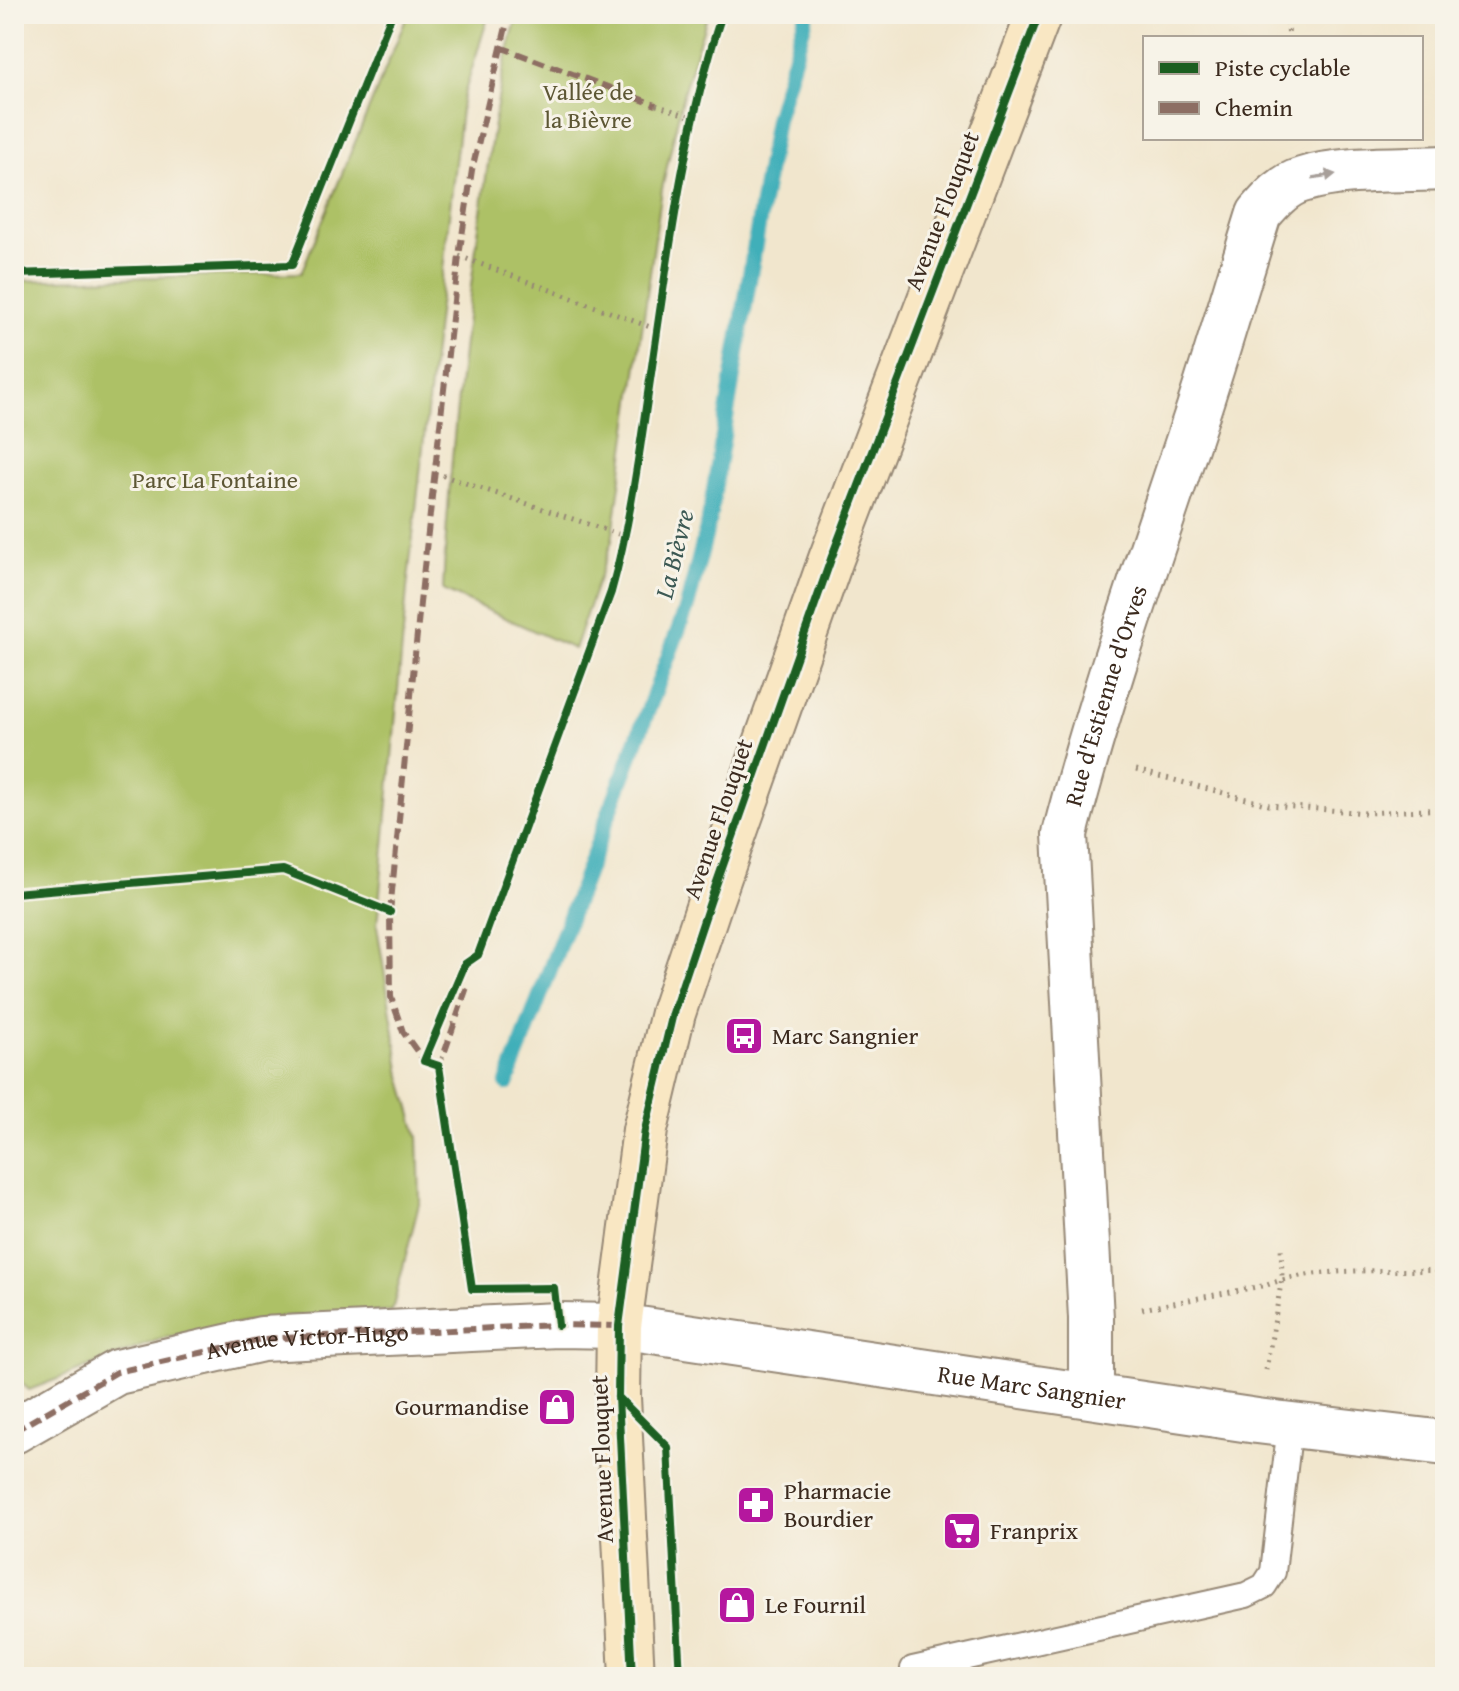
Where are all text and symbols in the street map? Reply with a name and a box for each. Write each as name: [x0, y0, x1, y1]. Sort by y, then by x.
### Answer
legend: [1143, 36, 1423, 140]
text: Piste cyclable: [1215, 50, 1351, 85]
park label: Vallée de la Bièvre: [543, 74, 634, 137]
text: Chemin: [1215, 90, 1293, 125]
street label: Avenue Flouquet: [895, 126, 988, 296]
one-way arrow: [1312, 169, 1337, 182]
park label: Parc La Fontaine: [132, 462, 298, 497]
water label: La Bièvre: [643, 505, 703, 604]
street label: Rue d'Estienne d'Orves: [1055, 580, 1156, 810]
street label: Avenue Flouquet: [674, 733, 762, 904]
bus stop icon: Marc Sangnier: [723, 1015, 765, 1057]
place label: Marc Sangnier: [772, 1018, 918, 1053]
street label: Avenue Victor-Hugo: [202, 1314, 409, 1368]
street label: Rue Marc Sangnier: [935, 1356, 1128, 1418]
street label: Avenue Flouquet: [581, 1374, 622, 1544]
shop icon: Gourmandise: [536, 1386, 578, 1428]
place label: Gourmandise: [395, 1389, 529, 1424]
place label: Pharmacie Bourdier: [784, 1473, 891, 1536]
pharmacy icon: Pharmacie Bourdier: [735, 1484, 777, 1526]
supermarket icon: Franprix: [941, 1510, 983, 1552]
place label: Franprix: [990, 1513, 1079, 1548]
shop icon: Le Fournil: [716, 1584, 758, 1626]
place label: Le Fournil: [765, 1587, 866, 1622]

